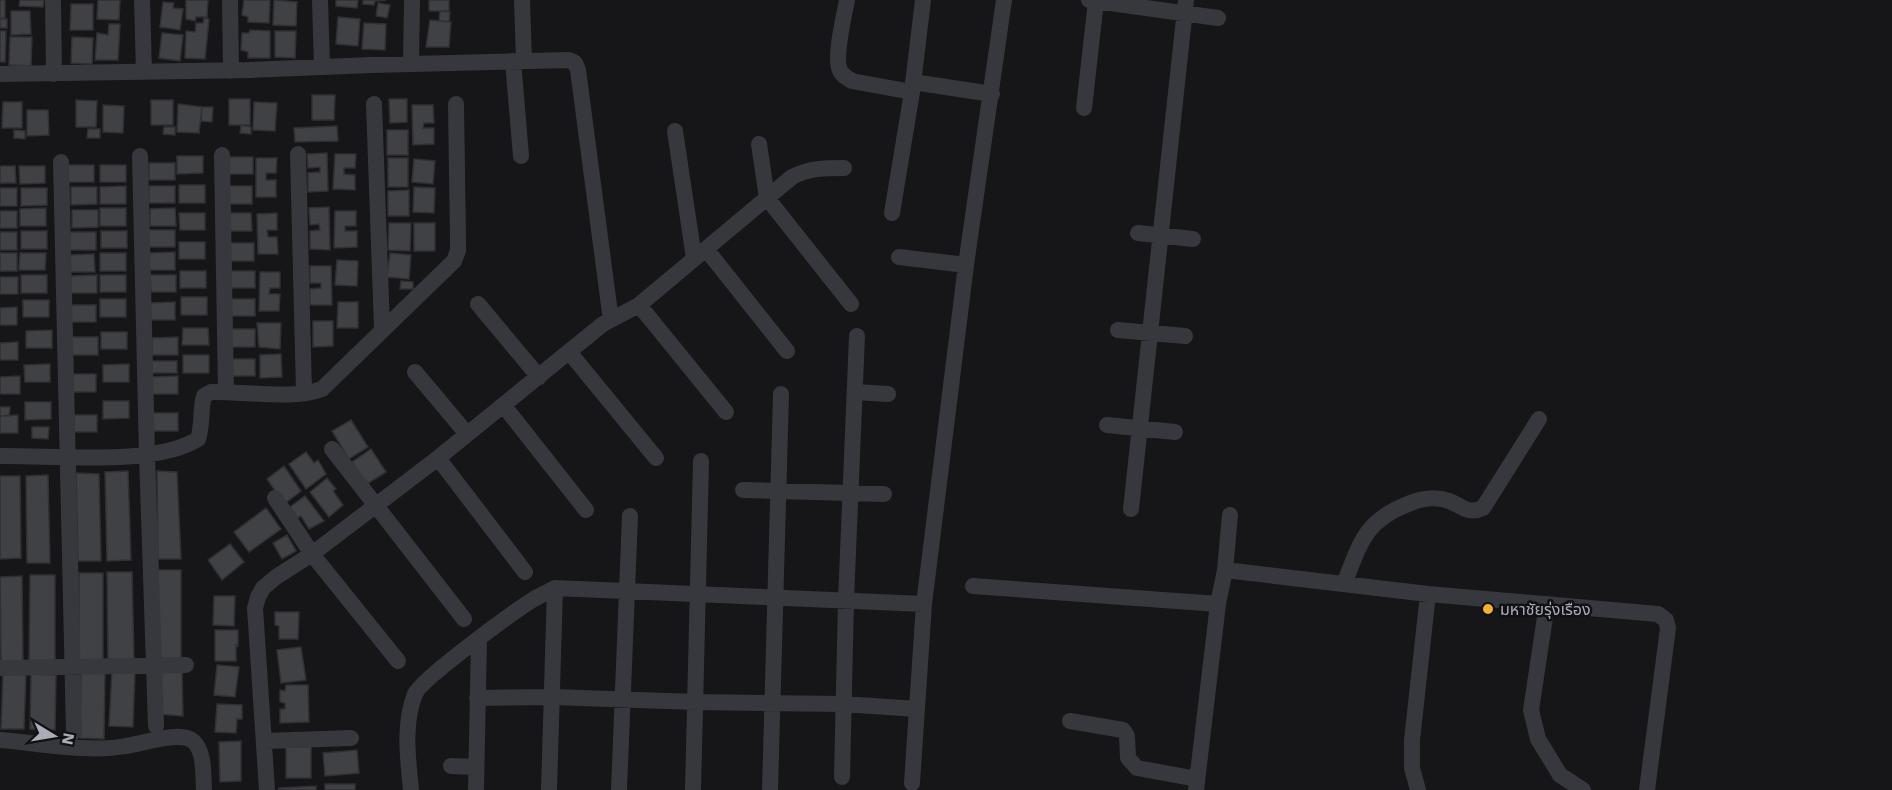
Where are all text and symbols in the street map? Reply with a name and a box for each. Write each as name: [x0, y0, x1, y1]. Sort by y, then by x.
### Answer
place label: มหาชัยรุ่งเรือง: [1500, 600, 1591, 619]
marker: มหาชัยรุ่งเรือง: [1481, 602, 1495, 616]
north arrow: [24, 706, 84, 766]
text: N: [58, 731, 79, 746]

